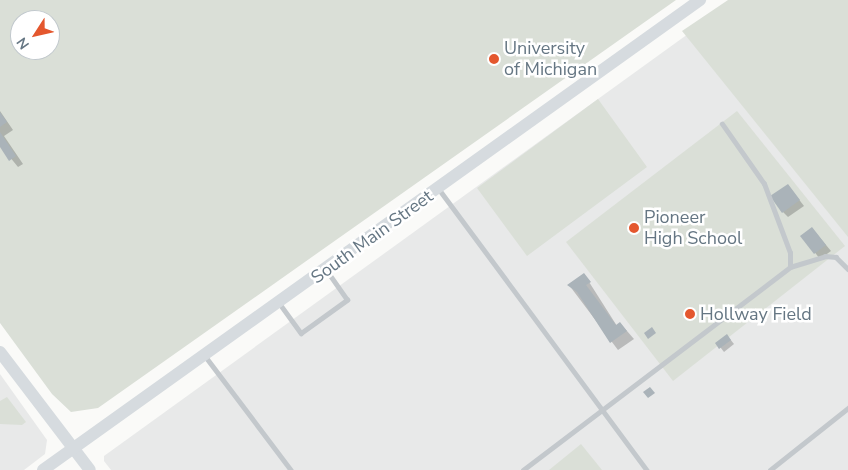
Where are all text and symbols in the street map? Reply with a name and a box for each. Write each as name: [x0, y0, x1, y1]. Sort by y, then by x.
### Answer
north arrow: [10, 10, 60, 60]
text: N: [12, 34, 34, 53]
place label: University of Michigan: [504, 38, 597, 80]
marker: University of Michigan: [488, 53, 500, 65]
street label: South Main Street: [307, 186, 437, 288]
place label: Pioneer High School: [644, 207, 742, 250]
marker: Pioneer High School: [628, 222, 640, 234]
place label: Hollway Field: [700, 303, 812, 325]
marker: Hollway Field: [684, 308, 696, 320]

